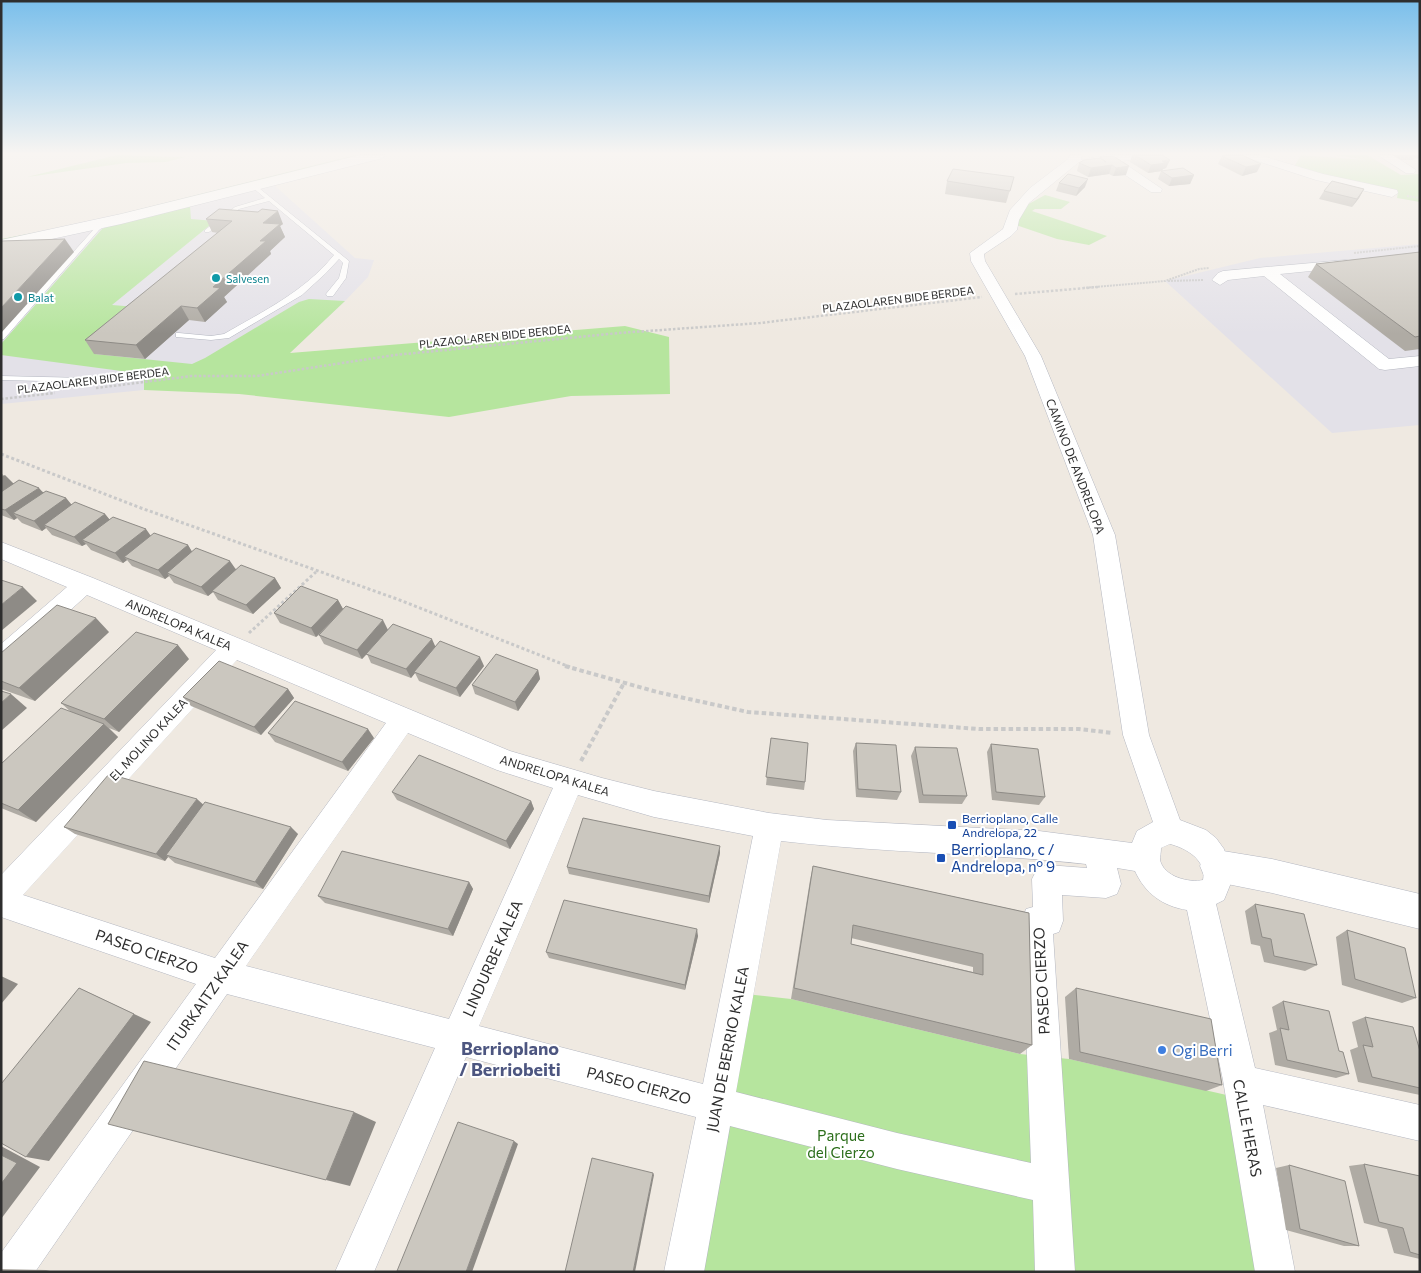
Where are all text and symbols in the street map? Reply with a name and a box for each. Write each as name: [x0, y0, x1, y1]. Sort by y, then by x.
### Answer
marker: Salvesen: [210, 272, 222, 284]
place label: Salvesen: [226, 272, 269, 285]
street label: PLAZAOLAREN BIDE BERDEA: [821, 283, 975, 315]
marker: Balat: [12, 291, 24, 303]
place label: Balat: [28, 291, 54, 304]
street label: PLAZAOLAREN BIDE BERDEA: [418, 322, 572, 350]
street label: PLAZAOLAREN BIDE BERDEA: [16, 364, 170, 396]
street label: CAMINO DE ANDRELOPA: [1044, 396, 1108, 536]
street label: ANDRELOPA KALEA: [124, 595, 234, 653]
street label: EL MOLINO KALEA: [106, 695, 190, 783]
street label: ANDRELOPA KALEA: [499, 752, 611, 798]
place label: Berrioplano, Calle Andrelopa, 22: [962, 811, 1058, 839]
marker: Berrioplano, Calle Andrelopa, 22: [946, 819, 958, 831]
place label: Berrioplano, c / Andrelopa, nº 9: [951, 840, 1055, 875]
marker: Berrioplano, c / Andrelopa, nº 9: [935, 852, 947, 864]
street label: LINDURBE KALEA: [458, 897, 526, 1019]
street label: PASEO CIERZO: [93, 925, 201, 977]
street label: PASEO CIERZO: [1029, 927, 1053, 1035]
street label: ITURKAITZ KALEA: [162, 936, 252, 1054]
street label: JUAN DE BERRIO KALEA: [702, 965, 752, 1133]
district label: Berrioplano / Berriobeiti: [459, 1037, 561, 1080]
place label: Ogi Berri: [1172, 1041, 1233, 1059]
marker: Ogi Berri: [1156, 1044, 1168, 1056]
street label: PASEO CIERZO: [585, 1062, 693, 1108]
street label: CALLE HERAS: [1230, 1078, 1266, 1178]
park label: Parque del Cierzo: [807, 1126, 875, 1161]

